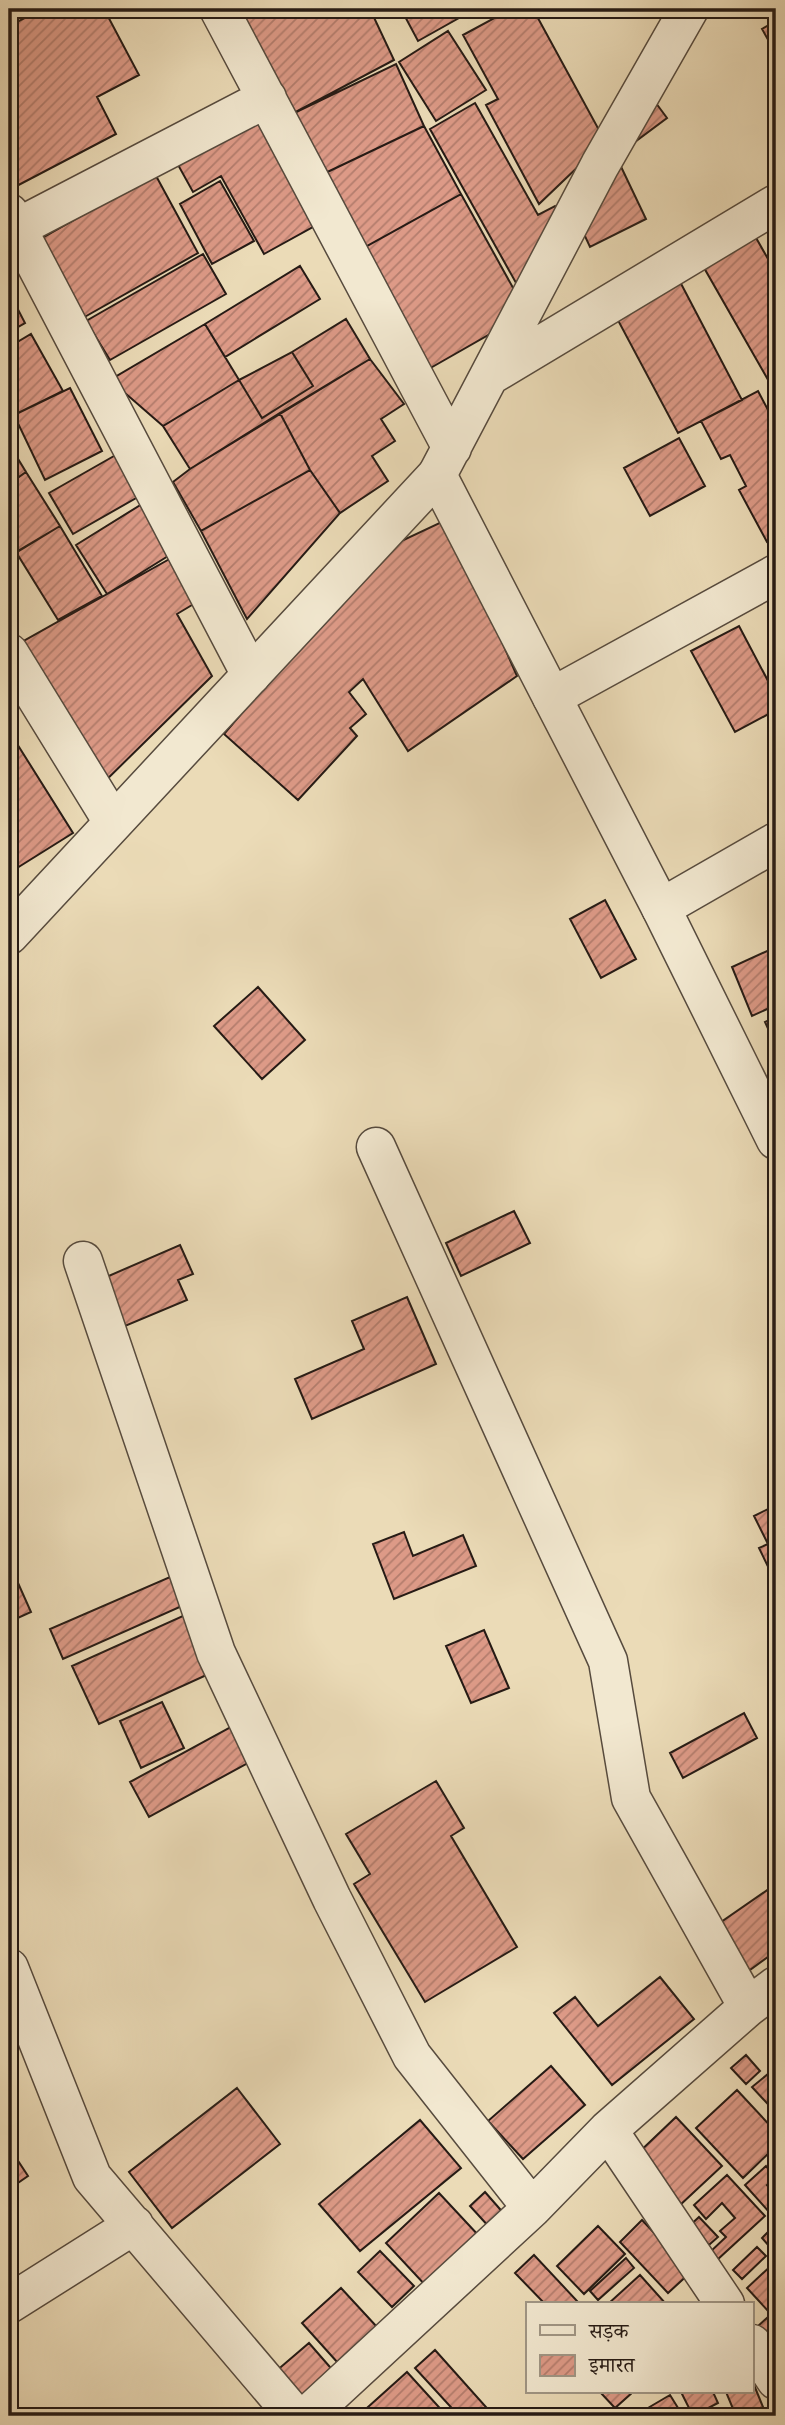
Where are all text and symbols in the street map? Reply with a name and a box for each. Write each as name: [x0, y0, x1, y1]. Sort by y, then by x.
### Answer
legend: [526, 2302, 754, 2394]
text: सड़क: [588, 2317, 629, 2345]
text: इमारत: [588, 2351, 636, 2379]

